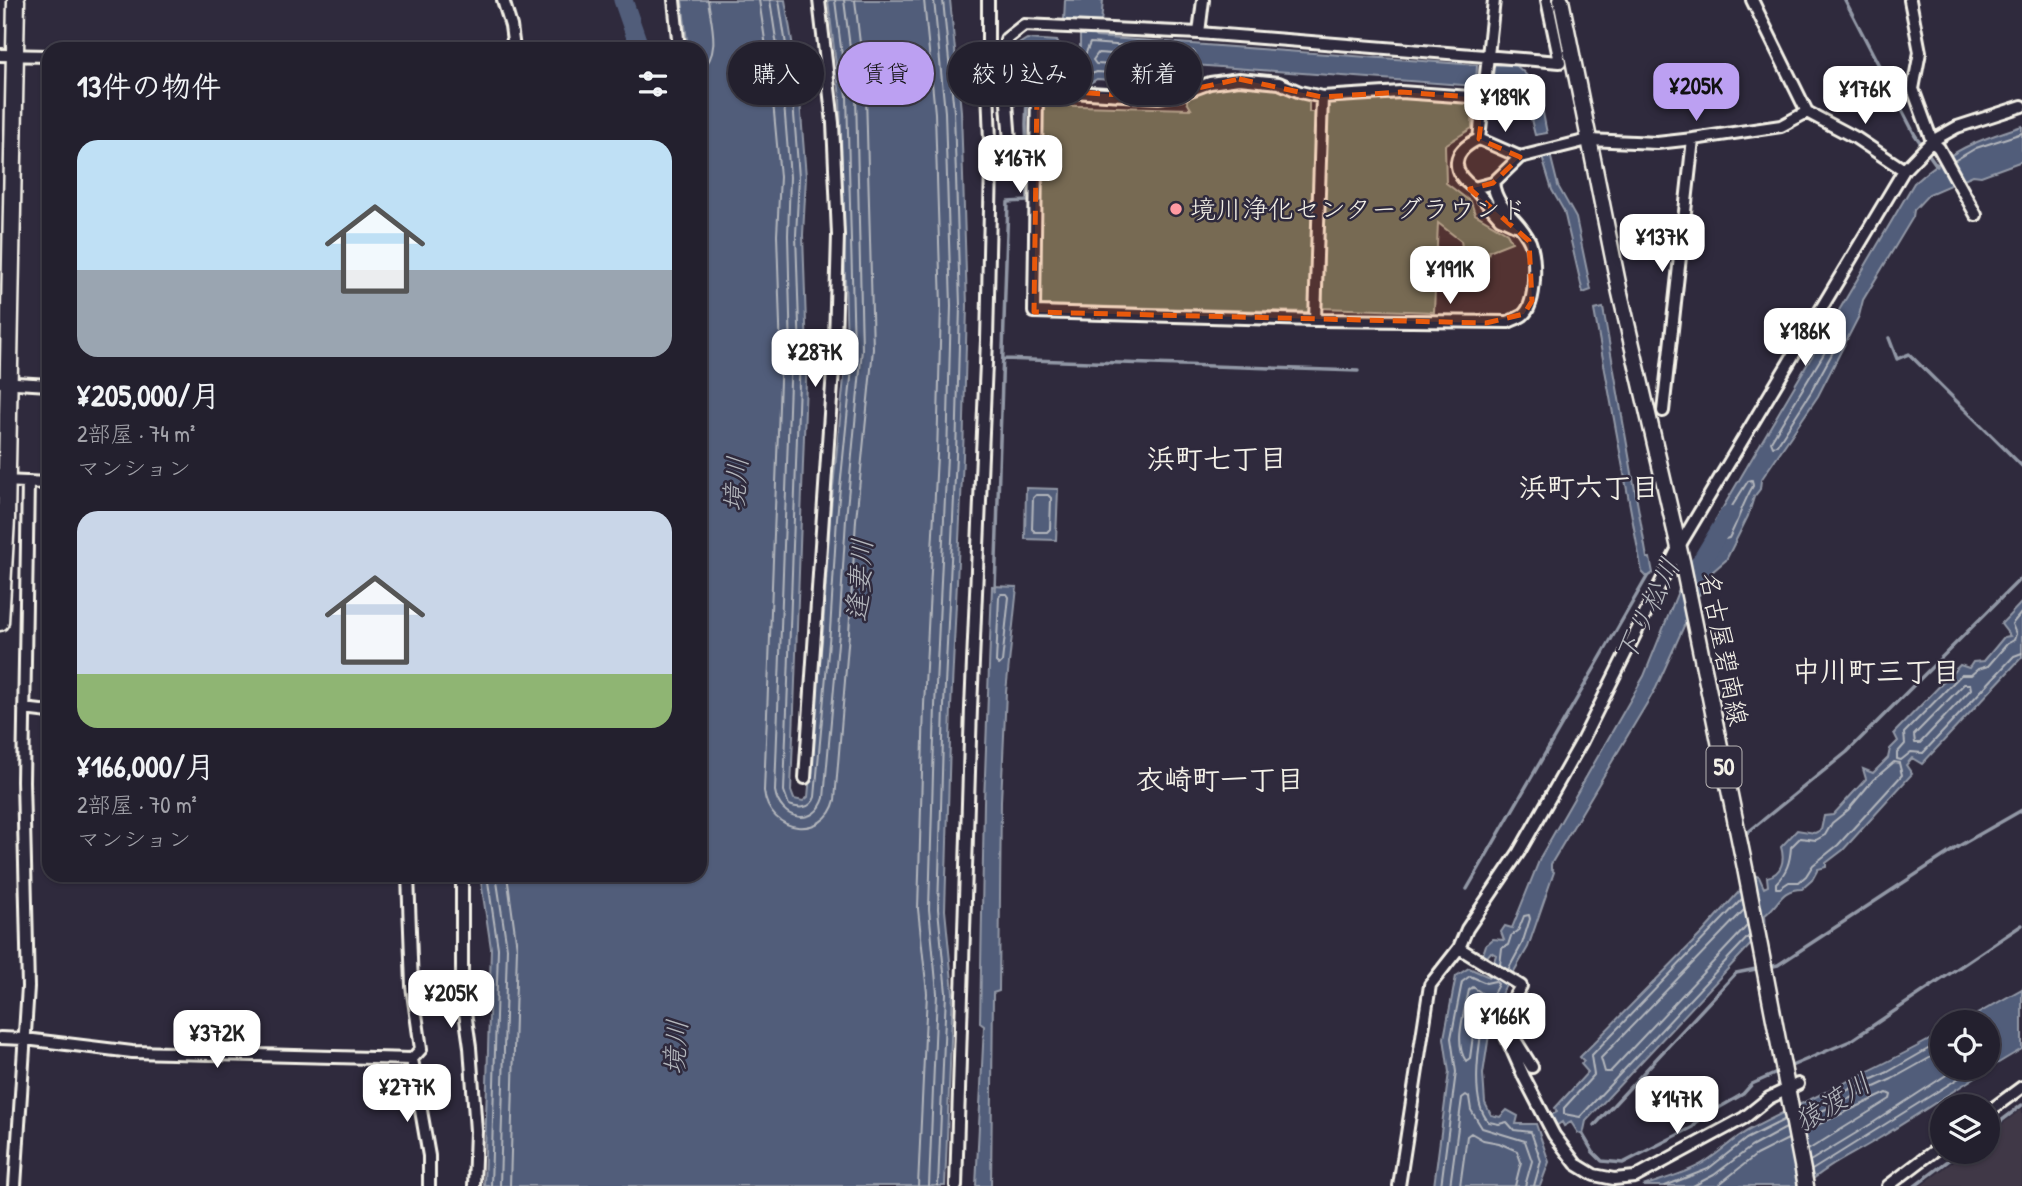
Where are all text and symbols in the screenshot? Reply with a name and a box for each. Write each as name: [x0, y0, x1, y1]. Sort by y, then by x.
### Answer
chip: 購入: [728, 42, 824, 105]
chip: 賃貸: [838, 42, 934, 105]
chip: 絞り込み: [948, 42, 1092, 105]
chip: 新着: [1106, 42, 1202, 105]
pin: ¥205K: [1647, 64, 1745, 123]
icon: filters: [634, 65, 672, 103]
text: 13件の物件: [77, 66, 221, 106]
pin: ¥176K: [1816, 66, 1914, 126]
text: ¥205K: [1669, 70, 1723, 101]
text: ¥176K: [1839, 73, 1891, 104]
pin: ¥189K: [1456, 74, 1554, 134]
text: ¥189K: [1480, 81, 1530, 112]
pin: ¥167K: [971, 136, 1069, 195]
text: ¥167K: [994, 142, 1046, 173]
icon: home: [312, 186, 438, 312]
place label: 境川浄化センターグラウンド: [1190, 191, 1526, 226]
marker: 境川浄化センターグラウンド: [1168, 201, 1184, 217]
pin: ¥137K: [1613, 215, 1711, 274]
text: ¥137K: [1636, 221, 1688, 252]
pin: ¥191K: [1401, 246, 1499, 306]
text: ¥191K: [1426, 253, 1474, 284]
pin: ¥186K: [1756, 308, 1854, 368]
text: ¥186K: [1780, 315, 1830, 346]
pin: ¥287K: [766, 330, 864, 389]
text: ¥287K: [788, 336, 842, 367]
text: ¥205,000/月: [77, 375, 220, 415]
text: 2部屋 · 74 m²: [77, 418, 195, 449]
district label: 浜町七丁目: [1147, 439, 1287, 477]
text: マンション: [77, 452, 191, 483]
water label: 境川: [714, 454, 756, 514]
district label: 浜町六丁目: [1519, 468, 1659, 506]
water label: 逢妻川: [837, 537, 881, 623]
water label: 下り松川: [1605, 551, 1689, 669]
icon: home: [312, 557, 438, 683]
street label: 名古屋碧南線: [1692, 569, 1757, 729]
district label: 中川町三丁目: [1792, 652, 1960, 690]
text: ¥166,000/月: [77, 746, 215, 786]
road number: 50: [1706, 746, 1742, 788]
district label: 衣崎町一丁目: [1136, 760, 1304, 798]
text: 2部屋 · 70 m²: [77, 789, 197, 820]
text: マンション: [77, 823, 191, 854]
pin: ¥205K: [402, 970, 500, 1030]
text: ¥205K: [424, 977, 478, 1008]
pin: ¥166K: [1456, 993, 1554, 1053]
text: ¥166K: [1480, 1000, 1530, 1031]
pin: ¥372K: [168, 1010, 266, 1070]
map controls: [1930, 1010, 2000, 1164]
button: locate: [1930, 1010, 2000, 1080]
text: ¥372K: [189, 1017, 245, 1048]
water label: 境川: [654, 1018, 696, 1076]
pin: ¥277K: [358, 1064, 456, 1124]
water label: 猿渡川: [1786, 1064, 1878, 1140]
text: ¥277K: [379, 1071, 435, 1102]
pin: ¥147K: [1628, 1076, 1726, 1136]
text: ¥147K: [1651, 1083, 1703, 1114]
button: layers: [1930, 1094, 2000, 1164]

